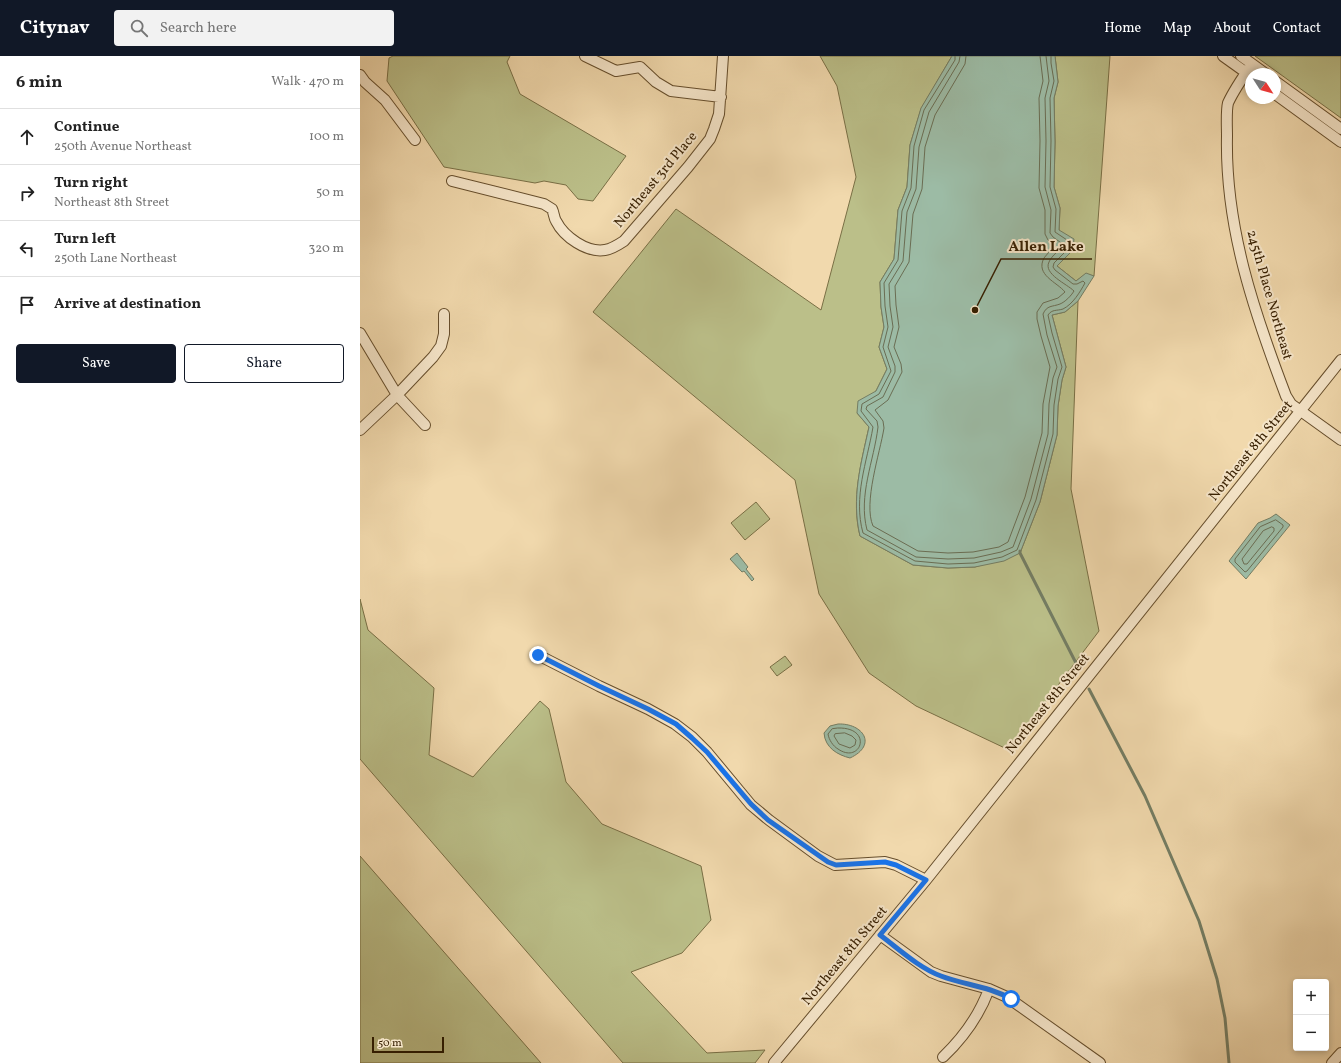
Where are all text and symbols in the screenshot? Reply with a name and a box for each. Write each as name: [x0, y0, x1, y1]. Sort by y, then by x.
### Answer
search box: [114, 10, 394, 46]
text: Citynav: [20, 15, 90, 41]
icon: search: [128, 17, 150, 39]
text: Search here: [160, 18, 237, 39]
text: Home: [1104, 19, 1141, 38]
text: Map: [1163, 19, 1191, 38]
text: About: [1213, 19, 1251, 38]
text: Contact: [1273, 19, 1321, 38]
north arrow: [1245, 68, 1281, 104]
text: 6 min: [16, 71, 62, 94]
text: Walk · 470 m: [271, 73, 344, 91]
text: Continue: [54, 117, 119, 138]
icon: ahead: [16, 126, 38, 148]
text: 100 m: [309, 128, 344, 146]
street label: Northeast 3rd Place: [610, 128, 702, 232]
text: 250th Avenue Northeast: [54, 138, 192, 156]
text: Turn right: [54, 173, 128, 194]
icon: right: [16, 182, 38, 204]
text: 50 m: [316, 184, 344, 202]
text: Northeast 8th Street: [54, 194, 169, 212]
street label: 245th Place Northeast: [1241, 228, 1297, 362]
text: Turn left: [54, 229, 116, 250]
callout: Allen Lake: [1001, 232, 1092, 259]
text: Allen Lake: [1008, 237, 1084, 258]
icon: left: [16, 238, 38, 260]
text: 320 m: [309, 240, 344, 258]
text: 250th Lane Northeast: [54, 250, 177, 268]
icon: arrive: [16, 294, 38, 316]
text: Arrive at destination: [54, 294, 201, 315]
button: Save: [16, 344, 176, 383]
button: Share: [184, 344, 344, 383]
street label: Northeast 8th Street: [1205, 397, 1297, 505]
route end: [529, 646, 547, 664]
street label: Northeast 8th Street: [1002, 650, 1094, 758]
street label: Northeast 8th Street: [798, 902, 892, 1010]
map controls: [1293, 979, 1329, 1051]
button: +: [1293, 979, 1329, 1015]
route start: [1002, 990, 1020, 1008]
button: −: [1293, 1015, 1329, 1051]
scale bar: [372, 1035, 444, 1054]
text: 50 m: [378, 1036, 402, 1051]

